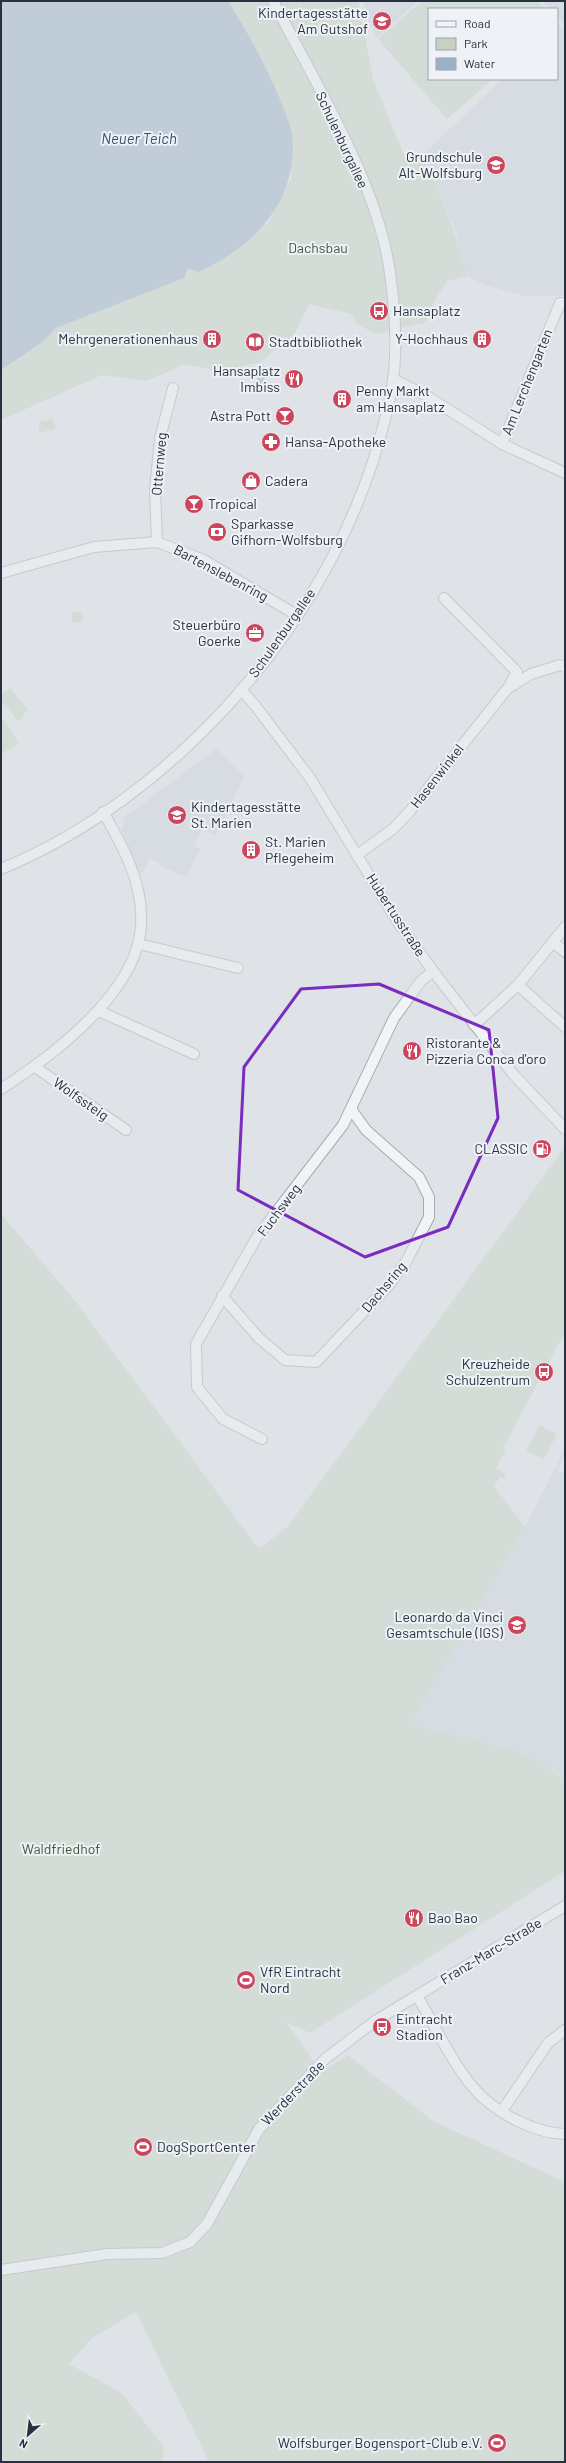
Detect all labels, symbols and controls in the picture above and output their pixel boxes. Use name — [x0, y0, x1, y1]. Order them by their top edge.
place label: Kindertagesstätte Am Gutshof — [258, 4, 368, 37]
legend — [428, 8, 558, 80]
school or university icon: Kindertagesstätte Am Gutshof — [371, 10, 393, 32]
text: Road — [464, 16, 491, 30]
text: Park — [464, 36, 488, 50]
text: Water — [464, 56, 496, 70]
street label: Schulenburgallee — [313, 89, 372, 191]
water label: Neuer Teich — [101, 129, 177, 147]
place label: Grundschule Alt-Wolfsburg — [398, 148, 482, 181]
school or university icon: Grundschule Alt-Wolfsburg — [485, 154, 507, 176]
park label: Dachsbau — [288, 239, 348, 256]
bus stop icon: Hansaplatz — [368, 300, 390, 322]
place label: Hansaplatz — [393, 302, 460, 319]
street label: Am Lerchengarten — [498, 326, 556, 437]
building icon: Mehrgenerationenhaus — [201, 328, 223, 350]
building icon: Y-Hochhaus — [471, 328, 493, 350]
place label: Mehrgenerationenhaus — [58, 330, 198, 347]
place label: Y-Hochhaus — [395, 330, 468, 347]
library icon: Stadtbibliothek — [244, 331, 266, 353]
place label: Stadtbibliothek — [269, 333, 362, 350]
place label: Hansaplatz Imbiss — [213, 362, 280, 395]
restaurant icon: Hansaplatz Imbiss — [283, 368, 305, 390]
place label: Penny Markt am Hansaplatz — [356, 382, 445, 415]
building icon: Penny Markt am Hansaplatz — [331, 388, 353, 410]
bar icon: Astra Pott — [274, 405, 296, 427]
place label: Astra Pott — [210, 407, 271, 424]
pharmacy icon: Hansa-Apotheke — [260, 431, 282, 453]
street label: Otternweg — [147, 432, 170, 496]
place label: Hansa-Apotheke — [285, 433, 386, 450]
shop icon: Cadera — [240, 470, 262, 492]
place label: Cadera — [265, 472, 308, 489]
bar icon: Tropical — [183, 493, 205, 515]
place label: Tropical — [208, 495, 257, 512]
place label: Sparkasse Gifhorn-Wolfsburg — [231, 515, 343, 548]
bank icon: Sparkasse Gifhorn-Wolfsburg — [206, 521, 228, 543]
street label: Bartenslebenring — [171, 540, 271, 605]
street label: Schulenburgallee — [245, 585, 319, 681]
place label: Steuerbüro Goerke — [173, 616, 241, 649]
office icon: Steuerbüro Goerke — [244, 622, 266, 644]
street label: Hasenwinkel — [406, 740, 467, 811]
place label: Kindertagesstätte St. Marien — [191, 798, 301, 831]
school or university icon: Kindertagesstätte St. Marien — [166, 804, 188, 826]
place label: St. Marien Pflegeheim — [265, 833, 334, 866]
building icon: St. Marien Pflegeheim — [240, 839, 262, 861]
street label: Hubertusstraße — [363, 870, 430, 959]
place label: Ristorante & Pizzeria Conca d'oro — [426, 1034, 546, 1067]
restaurant icon: Ristorante & Pizzeria Conca d'oro — [401, 1040, 423, 1062]
street label: Wolfssteig — [50, 1073, 112, 1124]
fuel station icon: CLASSIC — [531, 1138, 553, 1160]
place label: CLASSIC — [474, 1140, 528, 1157]
street label: Fuchsweg — [253, 1180, 304, 1239]
street label: Dachsring — [358, 1258, 410, 1316]
place label: Kreuzheide Schulzentrum — [446, 1355, 530, 1388]
bus stop icon: Kreuzheide Schulzentrum — [533, 1361, 555, 1383]
place label: Leonardo da Vinci Gesamtschule (IGS) — [386, 1608, 503, 1641]
school or university icon: Leonardo da Vinci Gesamtschule (IGS) — [506, 1614, 528, 1636]
park label: Waldfriedhof — [22, 1840, 100, 1857]
restaurant icon: Bao Bao — [403, 1907, 425, 1929]
place label: Bao Bao — [428, 1909, 478, 1926]
street label: Franz-Marc-Straße — [437, 1914, 544, 1987]
place label: VfR Eintracht Nord — [260, 1963, 341, 1996]
sports icon: VfR Eintracht Nord — [235, 1969, 257, 1991]
place label: Eintracht Stadion — [396, 2010, 453, 2043]
bus stop icon: Eintracht Stadion — [371, 2016, 393, 2038]
street label: Werderstraße — [258, 2057, 328, 2129]
sports icon: DogSportCenter — [132, 2136, 154, 2158]
place label: DogSportCenter — [157, 2138, 256, 2155]
north arrow — [8, 2415, 48, 2455]
sports icon: Wolfsburger Bogensport-Club e.V. — [486, 2432, 508, 2454]
place label: Wolfsburger Bogensport-Club e.V. — [278, 2434, 483, 2451]
text: N — [17, 2437, 29, 2452]

